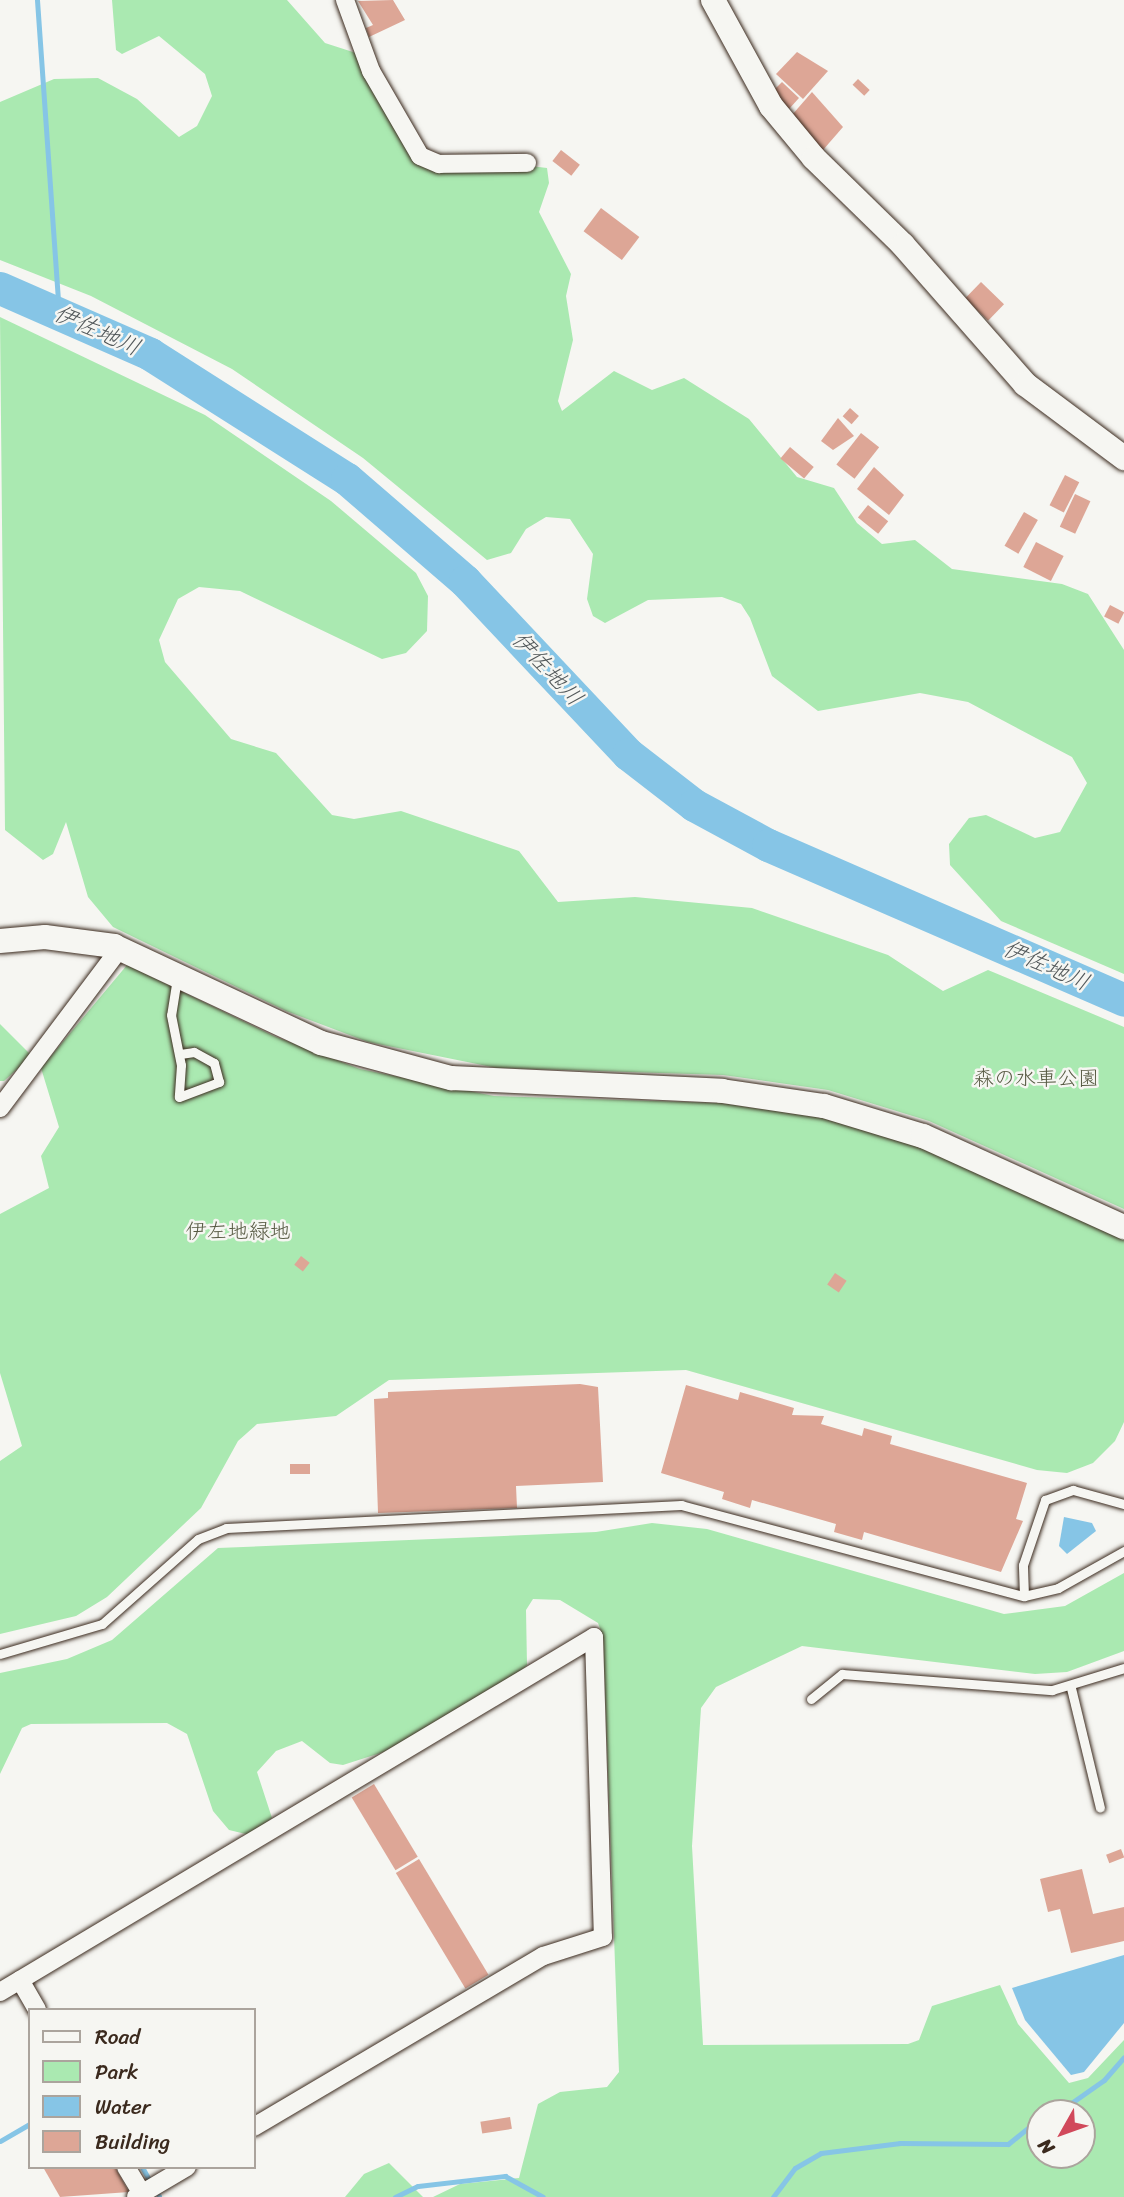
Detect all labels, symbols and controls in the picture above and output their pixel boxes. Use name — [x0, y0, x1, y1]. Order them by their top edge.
water label: 伊佐地川 — [49, 300, 145, 362]
water label: 伊佐地川 — [506, 626, 588, 712]
water label: 伊佐地川 — [998, 935, 1094, 997]
park label: 森の水車公園 — [973, 1065, 1099, 1091]
park label: 伊左地緑地 — [186, 1218, 290, 1244]
legend — [28, 2008, 256, 2169]
text: Road — [95, 2018, 140, 2056]
text: Park — [95, 2053, 138, 2091]
text: Water — [95, 2088, 150, 2126]
north arrow — [1026, 2099, 1096, 2169]
text: Building — [95, 2123, 170, 2161]
text: N — [1029, 2131, 1063, 2162]

